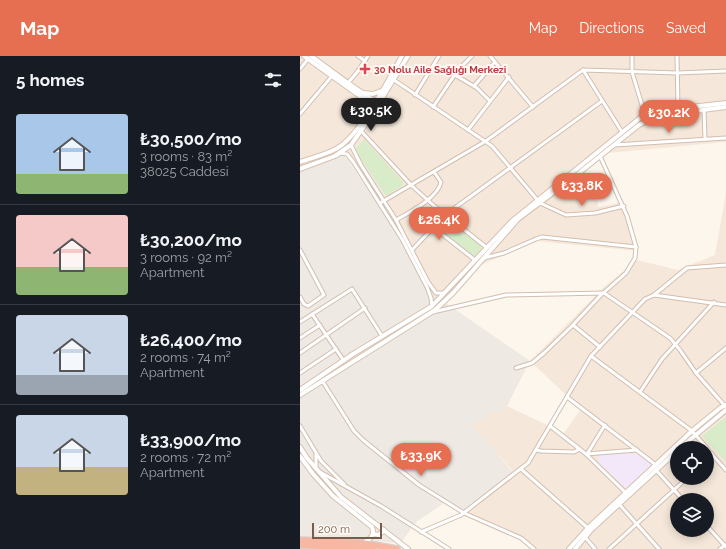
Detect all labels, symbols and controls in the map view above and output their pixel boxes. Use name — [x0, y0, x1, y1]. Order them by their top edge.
text: Map — [20, 17, 59, 39]
text: Map — [529, 20, 557, 36]
text: Directions — [579, 20, 644, 36]
text: Saved — [666, 20, 706, 36]
marker: 30 Nolu Aile Sağlığı Merkezi — [359, 63, 371, 75]
place label: 30 Nolu Aile Sağlığı Merkezi — [374, 64, 506, 75]
icon: filters — [262, 69, 284, 91]
text: 5 homes — [16, 70, 84, 90]
pin: ₺30.5K — [338, 98, 404, 132]
pin: ₺30.2K — [636, 100, 702, 134]
text: ₺30.5K — [350, 103, 392, 118]
text: ₺30.2K — [648, 105, 690, 120]
text: ₺30,500/mo — [140, 129, 242, 149]
icon: home — [48, 130, 96, 178]
text: 3 rooms · 83 m² — [140, 149, 232, 164]
text: 38025 Caddesi — [140, 164, 229, 179]
pin: ₺33.8K — [549, 173, 615, 207]
text: ₺33.8K — [561, 178, 603, 193]
pin: ₺26.4K — [406, 207, 472, 241]
text: ₺26.4K — [418, 212, 460, 227]
text: ₺30,200/mo — [140, 230, 242, 250]
icon: home — [48, 231, 96, 279]
text: 3 rooms · 92 m² — [140, 250, 232, 265]
text: Apartment — [140, 265, 204, 280]
text: ₺26,400/mo — [140, 330, 242, 350]
icon: home — [48, 331, 96, 379]
text: 2 rooms · 74 m² — [140, 350, 231, 365]
text: Apartment — [140, 365, 204, 380]
text: ₺33,900/mo — [140, 430, 241, 450]
icon: home — [48, 431, 96, 479]
map controls — [670, 441, 714, 537]
button: locate — [670, 441, 714, 485]
pin: ₺33.9K — [388, 443, 454, 477]
text: ₺33.9K — [400, 448, 442, 463]
text: 2 rooms · 72 m² — [140, 450, 231, 465]
text: Apartment — [140, 465, 204, 480]
button: layers — [670, 493, 714, 537]
scale bar — [312, 521, 382, 540]
text: 200 m — [318, 523, 350, 536]

